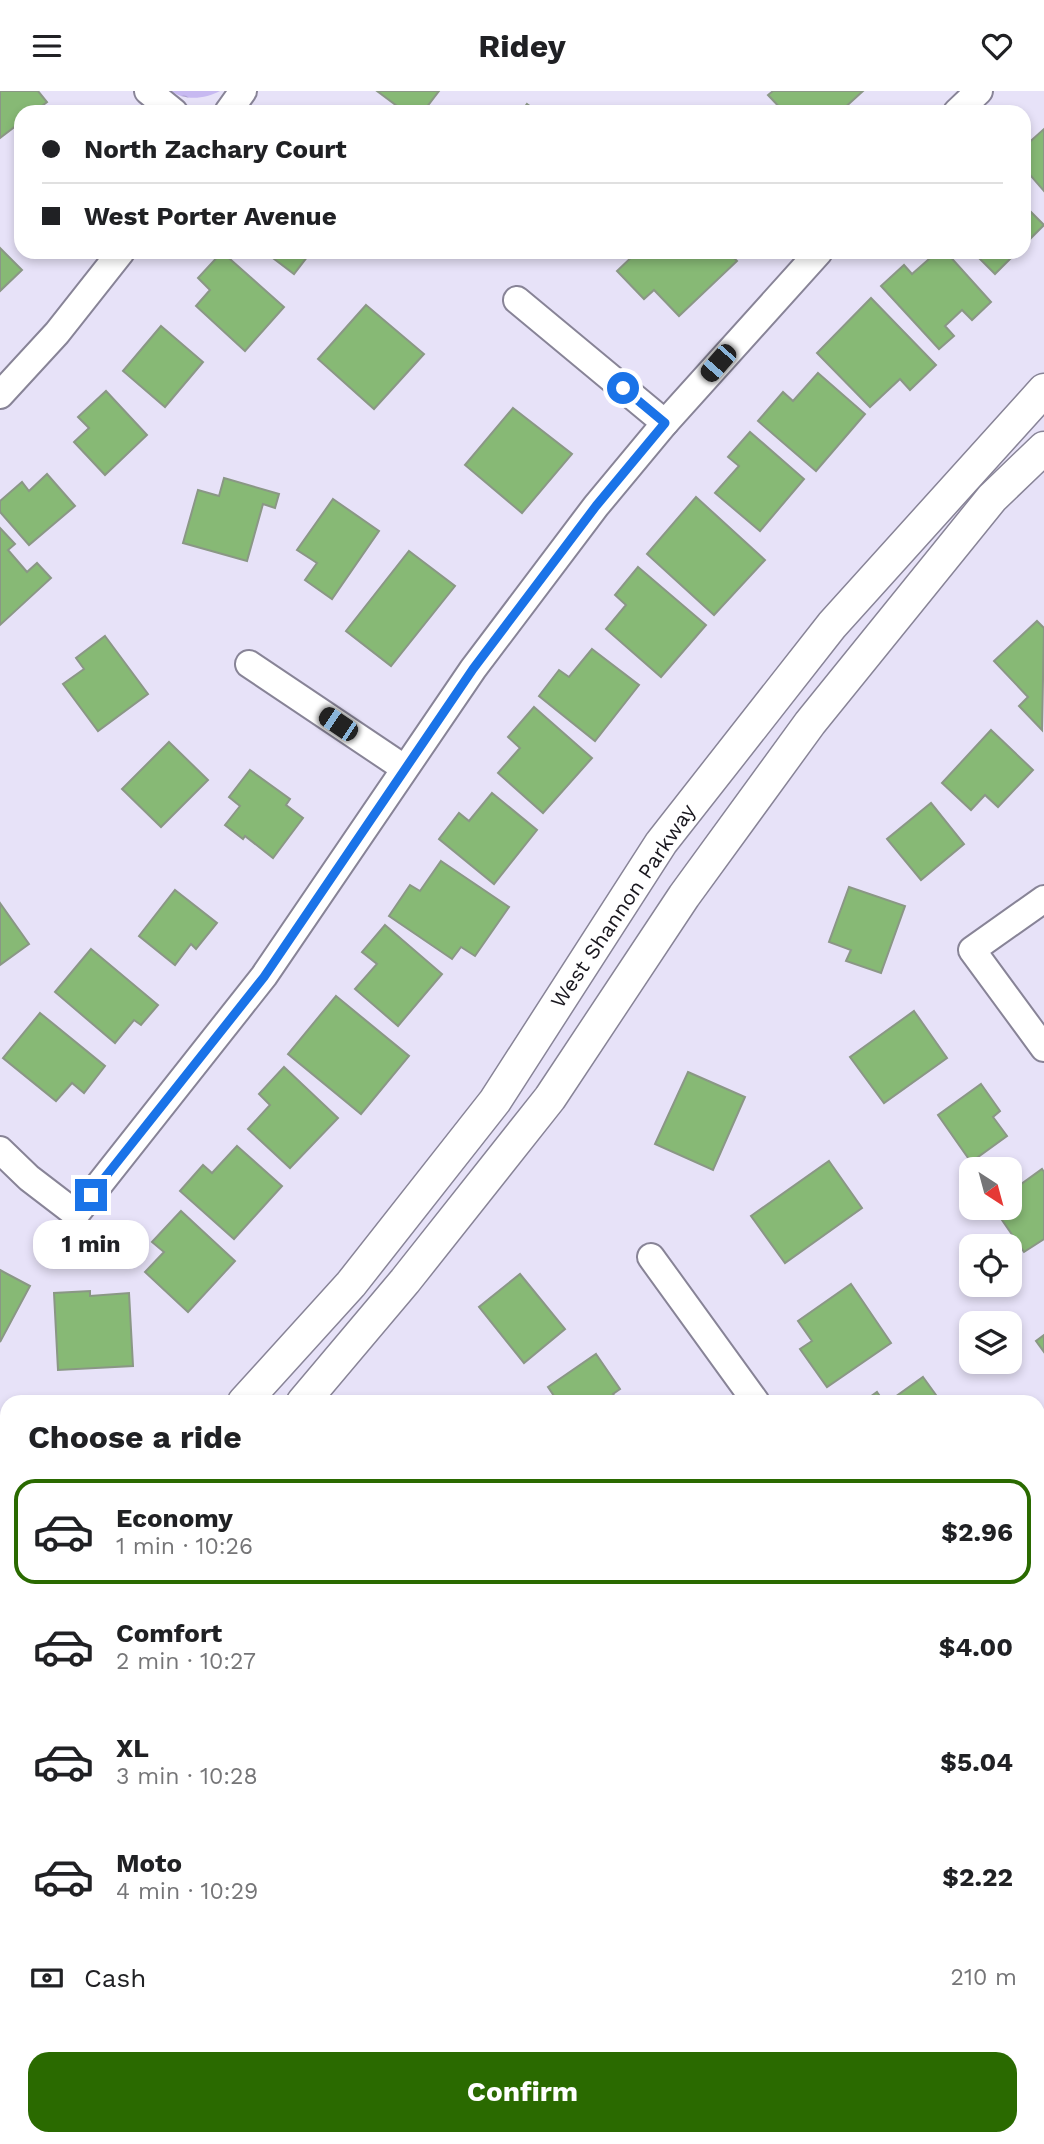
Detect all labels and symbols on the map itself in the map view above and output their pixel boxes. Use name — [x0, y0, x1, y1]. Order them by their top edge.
car — [697, 340, 740, 386]
route start — [607, 372, 639, 404]
car — [315, 704, 362, 744]
street label: West Shannon Parkway — [545, 799, 700, 1012]
north arrow — [959, 1157, 1022, 1220]
route end — [75, 1179, 107, 1211]
callout: 1 min — [33, 1219, 149, 1269]

